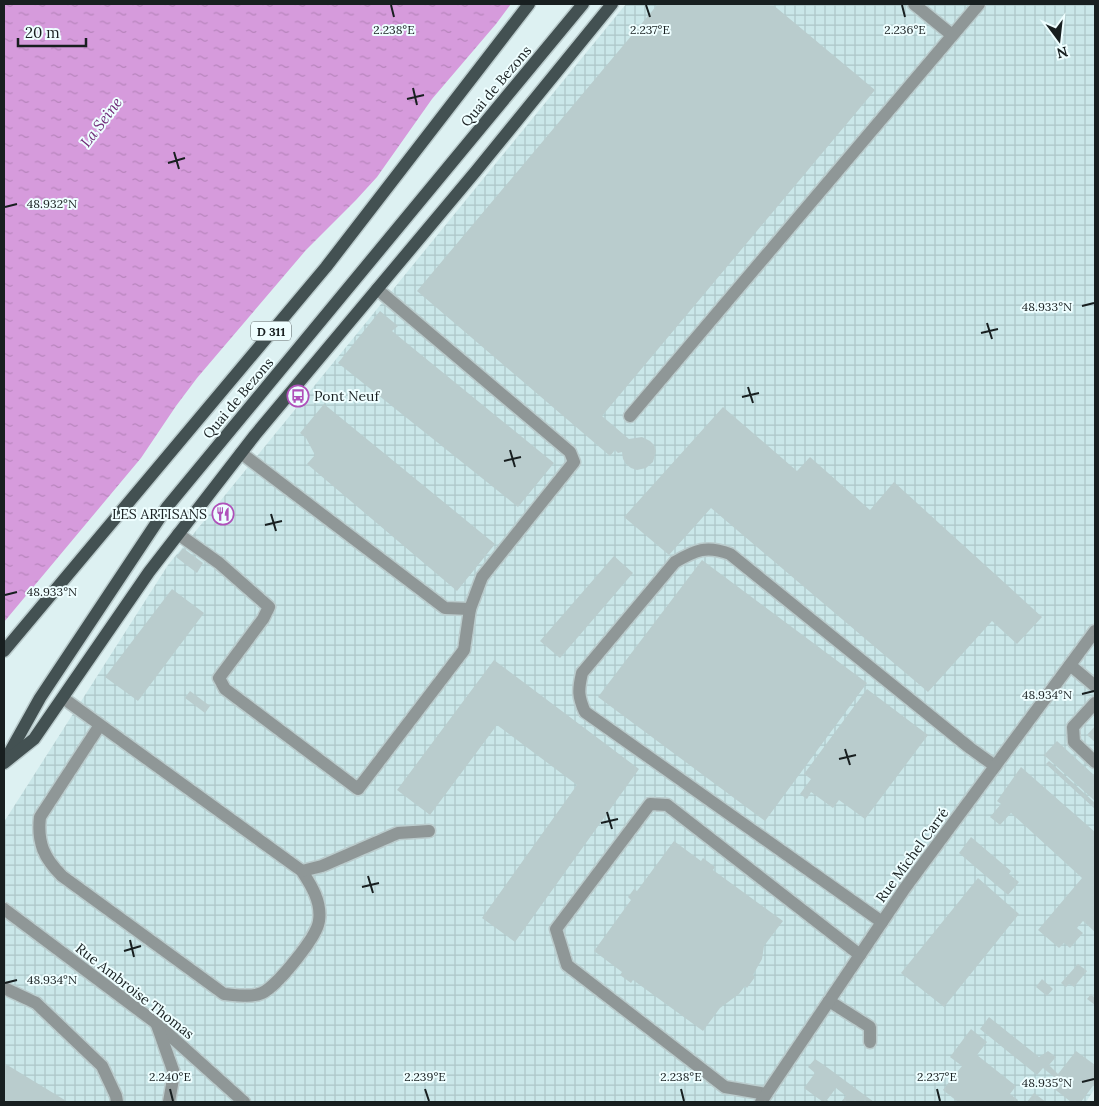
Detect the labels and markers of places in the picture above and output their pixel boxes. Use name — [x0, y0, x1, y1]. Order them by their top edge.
bus stop icon: Pont Neuf — [286, 384, 310, 408]
place label: Pont Neuf — [314, 387, 380, 405]
restaurant icon: LES ARTISANS — [211, 502, 235, 526]
place label: LES ARTISANS — [112, 505, 207, 523]

